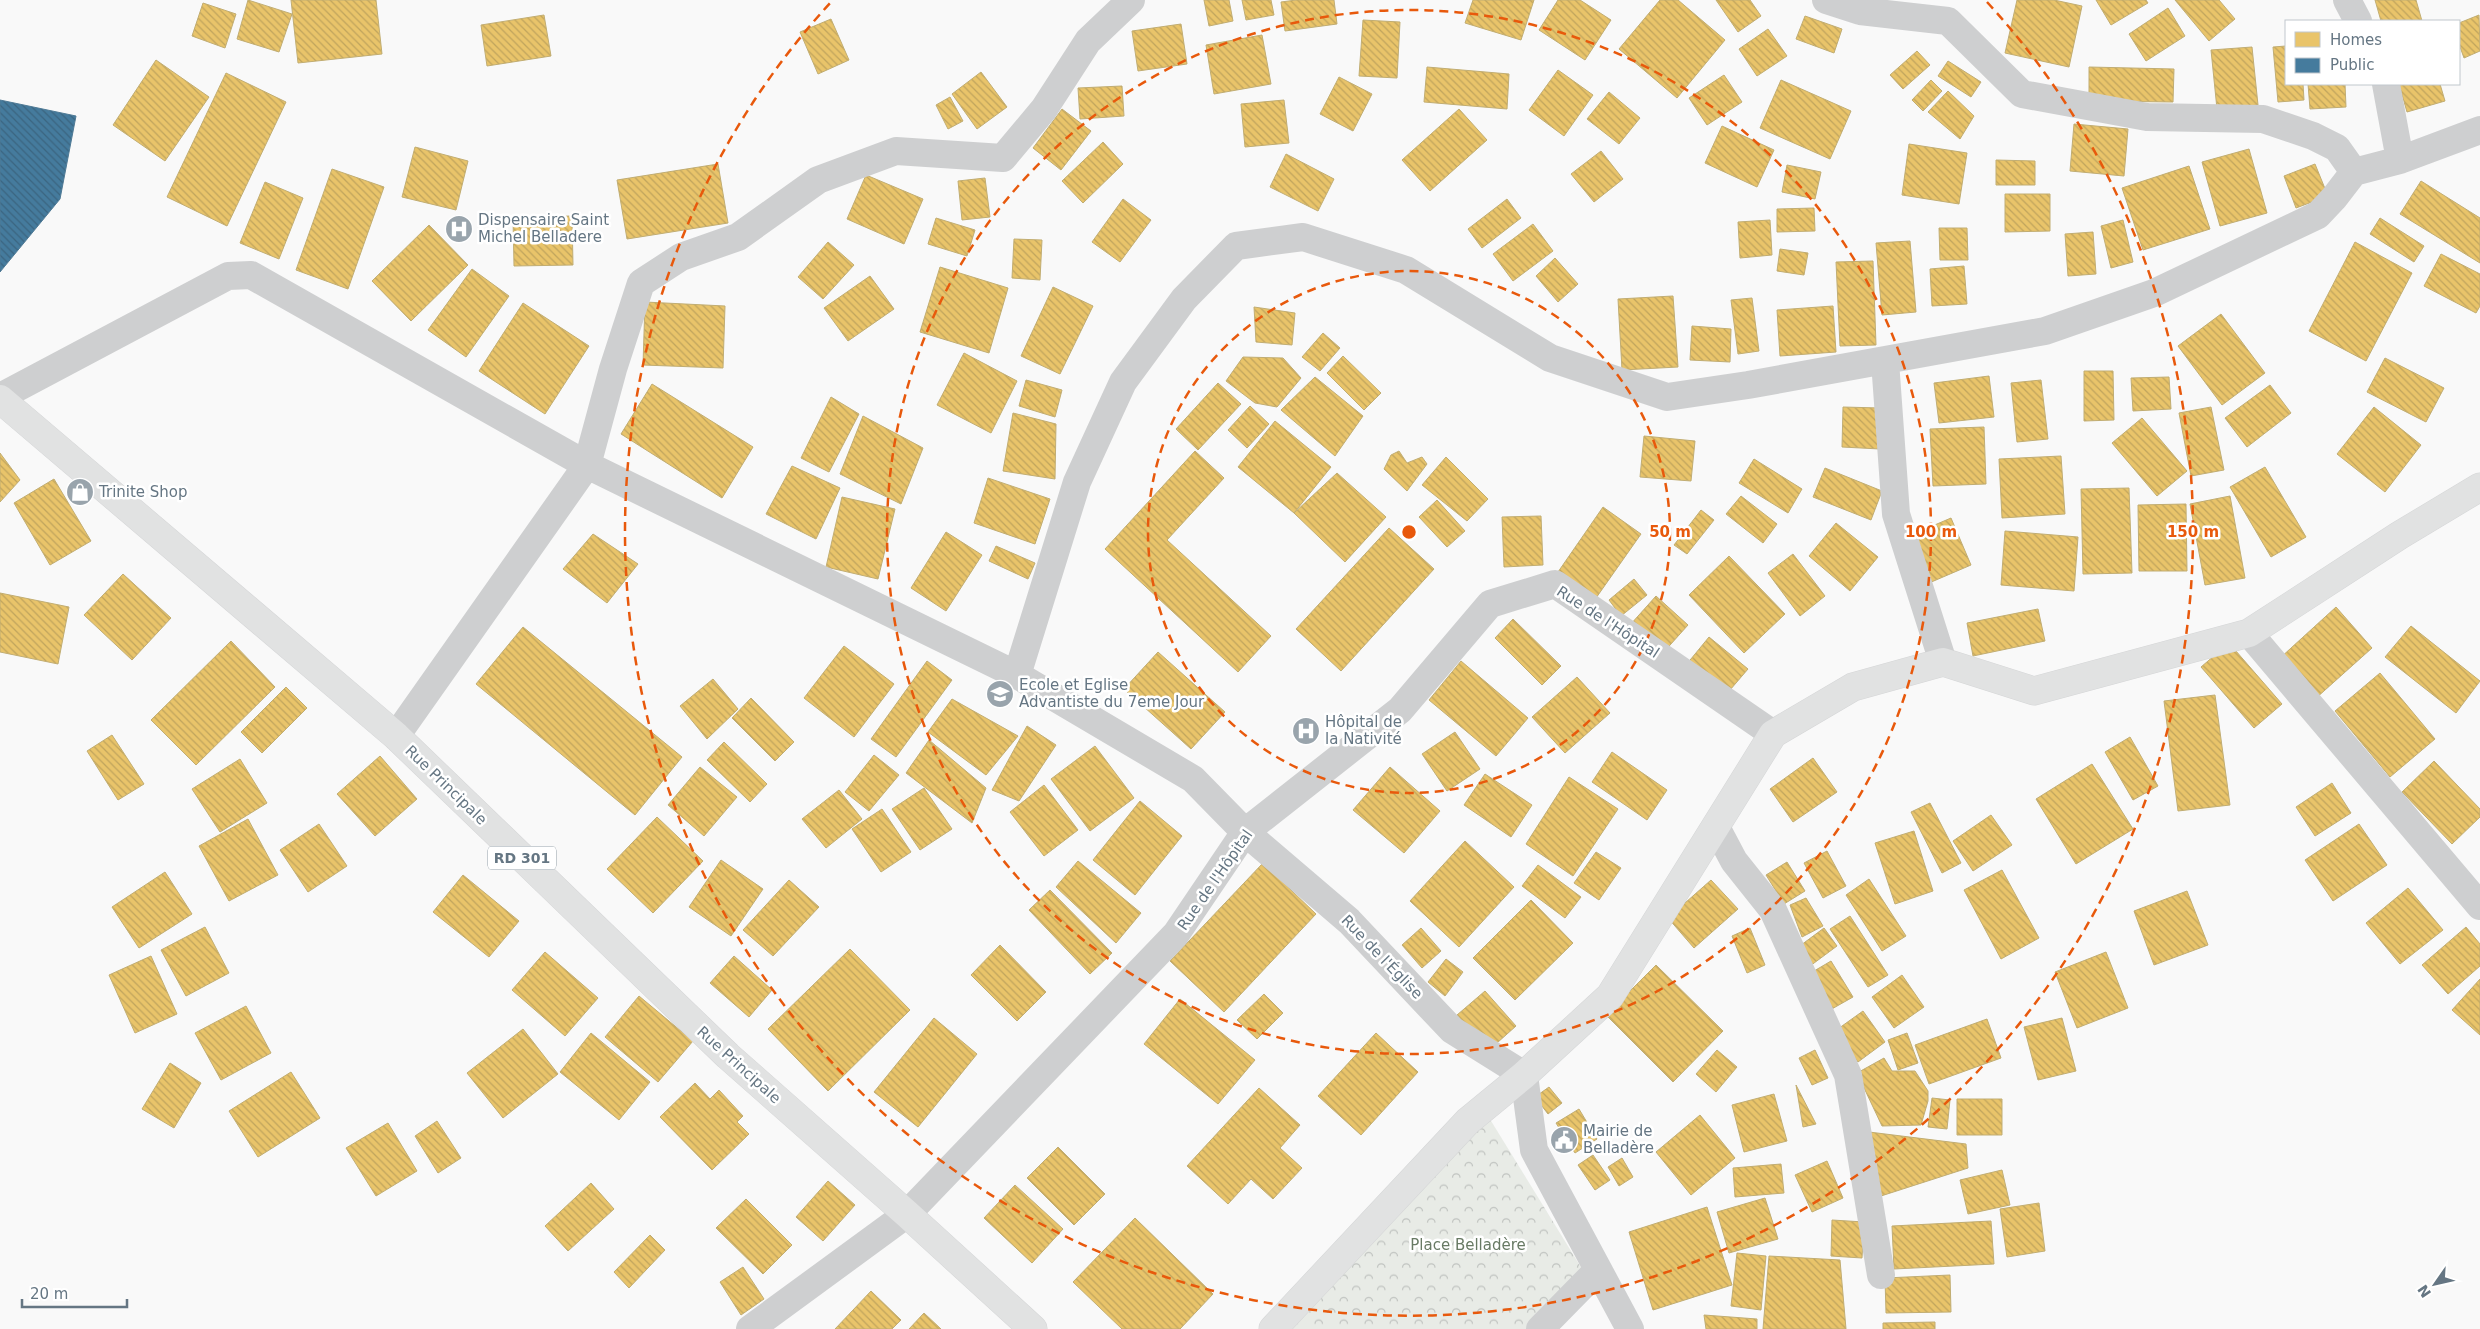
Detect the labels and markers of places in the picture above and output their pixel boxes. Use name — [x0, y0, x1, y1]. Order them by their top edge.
place label: Dispensaire Saint Michel Belladere — [478, 211, 609, 246]
hospital icon: Dispensaire Saint Michel Belladere — [444, 214, 474, 244]
shop icon: Trinite Shop — [65, 477, 95, 507]
place label: Trinite Shop — [98, 483, 188, 501]
centre of rings — [1400, 523, 1418, 541]
place label: Ecole et Eglise Advantiste du 7eme Jour — [1019, 676, 1205, 711]
school or university icon: Ecole et Eglise Advantiste du 7eme Jour — [985, 679, 1015, 709]
place label: Hôpital de la Nativité — [1325, 713, 1402, 748]
hospital icon: Hôpital de la Nativité — [1291, 716, 1321, 746]
place label: Mairie de Belladère — [1583, 1122, 1654, 1157]
public building icon: Mairie de Belladère — [1549, 1125, 1579, 1155]

